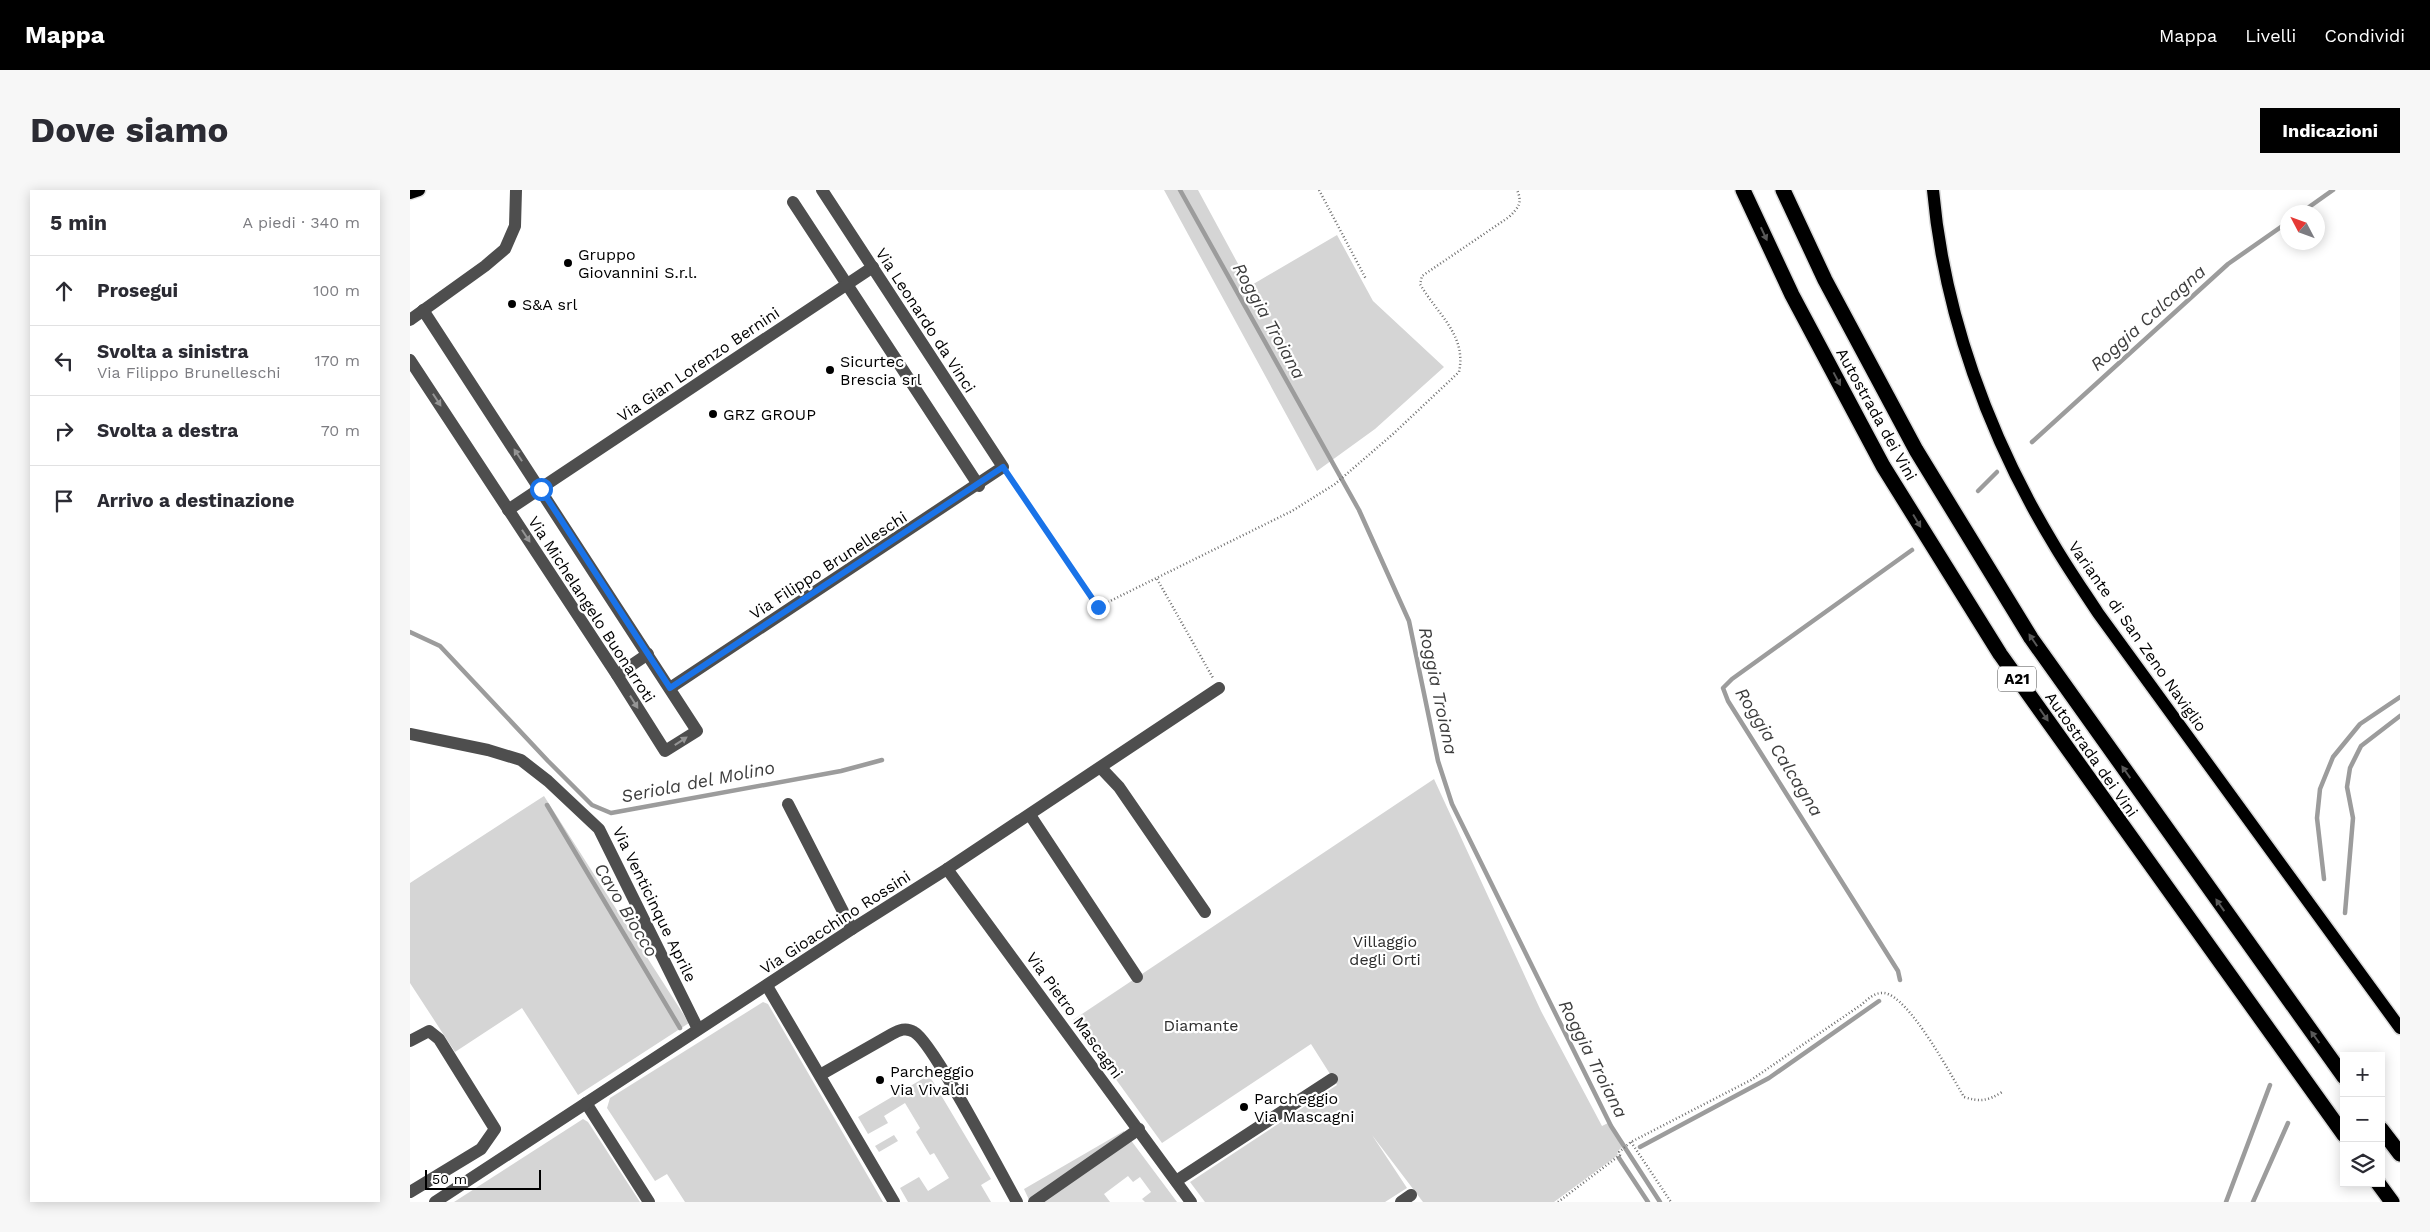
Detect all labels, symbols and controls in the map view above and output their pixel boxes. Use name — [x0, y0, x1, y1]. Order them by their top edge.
text: Mappa — [25, 21, 105, 49]
text: Mappa — [2159, 25, 2217, 46]
text: Livelli — [2245, 25, 2296, 46]
text: Condividi — [2324, 25, 2405, 46]
button: Indicazioni — [2260, 108, 2400, 153]
text: Dove siamo — [30, 109, 228, 151]
north arrow — [2280, 205, 2325, 250]
text: 5 min — [50, 210, 107, 235]
text: A piedi · 340 m — [243, 213, 360, 232]
one-way arrow — [1760, 227, 1768, 241]
street label: Via Leonardo da Vinci — [872, 244, 979, 396]
place label: Gruppo Giovannini S.r.l. — [578, 245, 697, 282]
marker: Gruppo Giovannini S.r.l. — [562, 257, 574, 269]
water label: Roggia Troiana — [1229, 259, 1310, 383]
water label: Roggia Calcagna — [2086, 260, 2210, 375]
icon: ahead — [50, 277, 78, 305]
text: Prosegui — [97, 279, 178, 302]
text: 100 m — [313, 281, 360, 300]
place label: S&A srl — [522, 295, 578, 314]
marker: S&A srl — [506, 298, 518, 310]
street label: Via Gian Lorenzo Bernini — [614, 303, 783, 426]
text: Svolta a sinistra — [97, 340, 248, 363]
street label: Autostrada dei Vini — [1832, 345, 1921, 484]
icon: left — [50, 347, 78, 375]
text: 170 m — [314, 351, 360, 370]
place label: Sicurtec Brescia srl — [840, 352, 922, 389]
text: Via Filippo Brunelleschi — [97, 363, 281, 382]
marker: Sicurtec Brescia srl — [824, 364, 836, 376]
one-way arrow — [1833, 372, 1841, 386]
one-way arrow — [432, 394, 441, 407]
place label: GRZ GROUP — [723, 405, 816, 424]
marker: GRZ GROUP — [707, 408, 719, 420]
icon: right — [50, 417, 78, 445]
text: Svolta a destra — [97, 419, 238, 442]
text: 70 m — [321, 421, 360, 440]
one-way arrow — [514, 448, 523, 461]
route start — [530, 478, 553, 501]
icon: arrive — [50, 487, 78, 515]
text: Arrivo a destinazione — [97, 489, 294, 512]
street label: Via Filippo Brunelleschi — [746, 507, 910, 623]
street label: Via Michelangelo Buonarroti — [524, 512, 659, 706]
one-way arrow — [1912, 514, 1921, 527]
one-way arrow — [521, 530, 531, 543]
street label: Variante di San Zeno Naviglio — [2064, 537, 2211, 735]
route end — [1087, 596, 1110, 619]
water label: Roggia Troiana — [1415, 625, 1462, 756]
one-way arrow — [2028, 633, 2038, 646]
road number: A21 — [1998, 666, 2036, 692]
water label: Roggia Calcagna — [1731, 684, 1827, 820]
street label: Autostrada dei Vini — [2041, 688, 2142, 821]
one-way arrow — [629, 695, 638, 708]
one-way arrow — [2038, 709, 2048, 722]
one-way arrow — [674, 736, 687, 746]
water label: Seriola del Molino — [619, 756, 776, 807]
one-way arrow — [2122, 766, 2132, 779]
street label: Via Venticinque Aprile — [609, 823, 700, 985]
water label: Cavo Biocco — [590, 859, 663, 961]
street label: Via Gioacchino Rossini — [756, 867, 914, 978]
one-way arrow — [2215, 898, 2225, 912]
park label: Villaggio degli Orti — [1349, 932, 1421, 969]
street label: Via Pietro Mascagni — [1022, 948, 1127, 1082]
water label: Roggia Troiana — [1555, 996, 1632, 1121]
park label: Diamante — [1164, 1016, 1238, 1035]
one-way arrow — [2310, 1030, 2320, 1044]
map controls — [2340, 1052, 2385, 1187]
button: + — [2340, 1052, 2385, 1097]
place label: Parcheggio Via Vivaldi — [890, 1062, 974, 1099]
marker: Parcheggio Via Vivaldi — [874, 1074, 886, 1086]
place label: Parcheggio Via Mascagni — [1254, 1089, 1355, 1126]
button: − — [2340, 1097, 2385, 1142]
marker: Parcheggio Via Mascagni — [1238, 1101, 1250, 1113]
button: layers — [2340, 1142, 2385, 1187]
scale bar — [425, 1167, 541, 1190]
text: 50 m — [432, 1171, 467, 1187]

